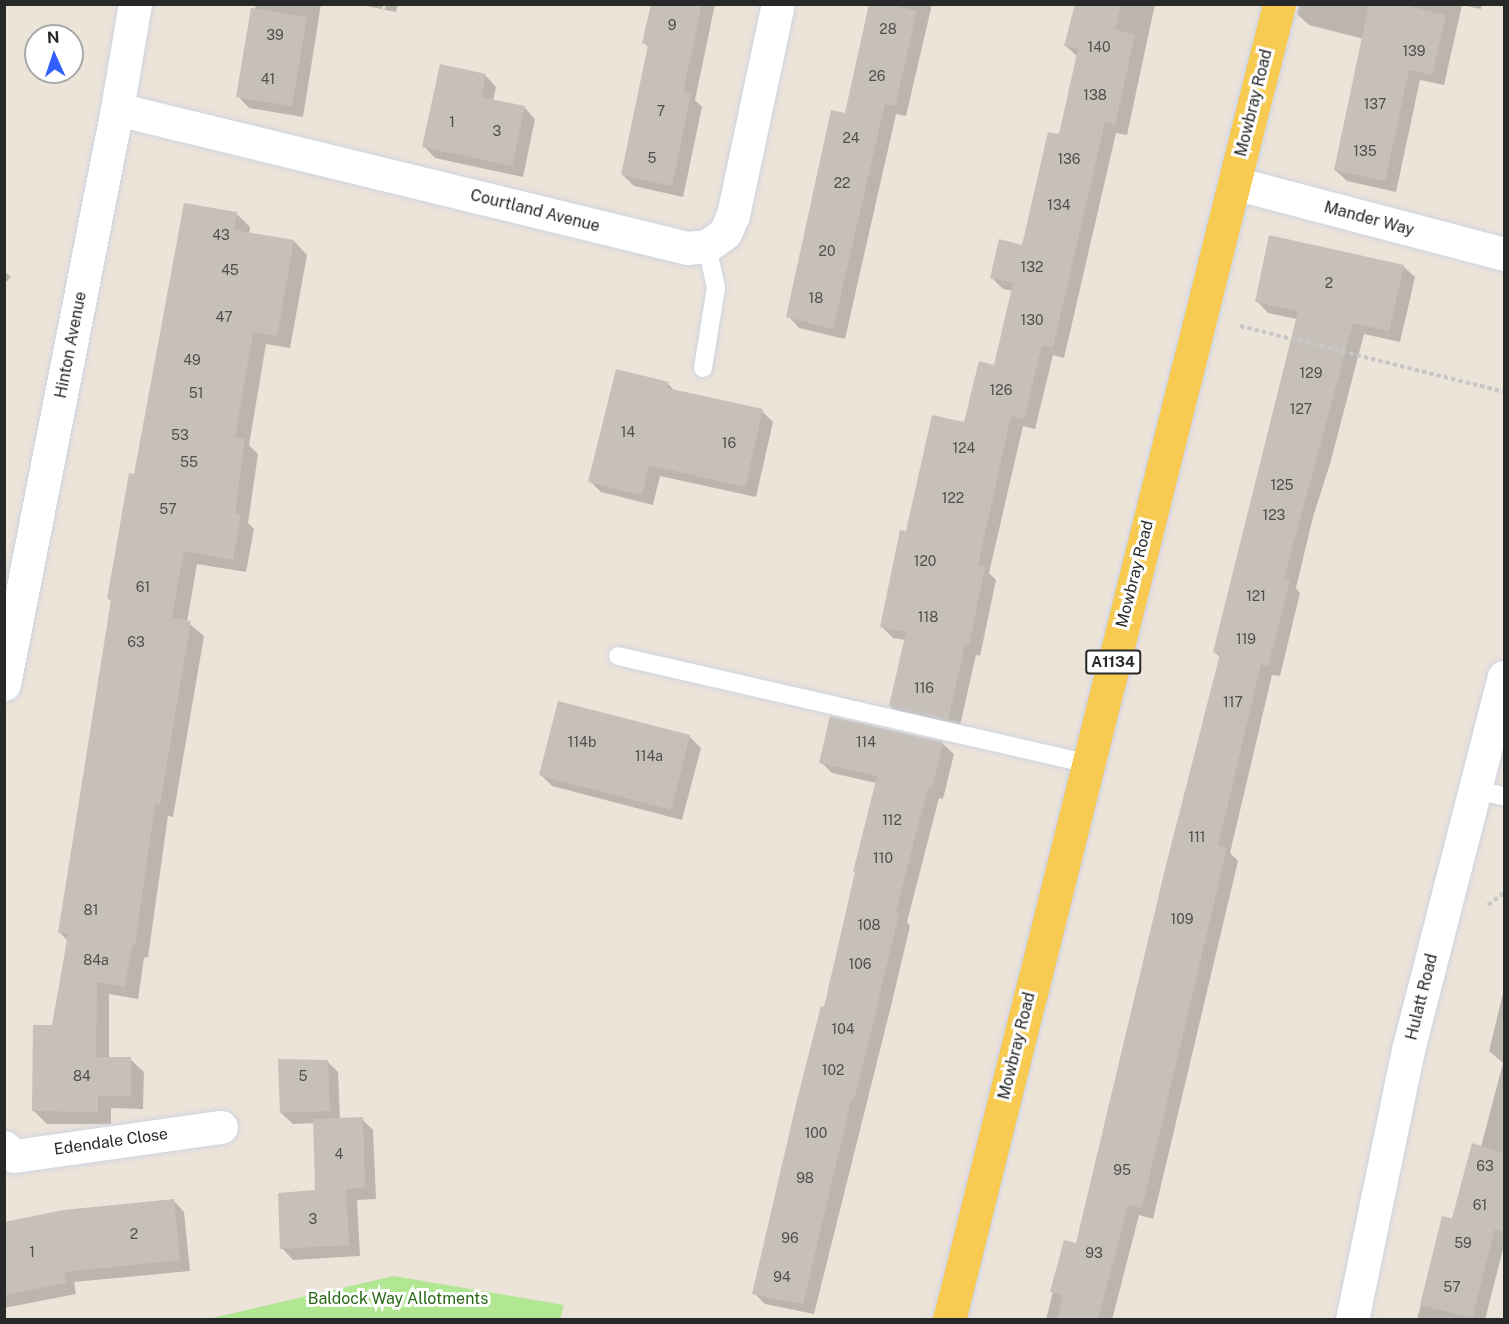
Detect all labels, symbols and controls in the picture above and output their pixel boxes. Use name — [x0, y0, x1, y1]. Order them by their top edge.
house number: 9 — [668, 17, 676, 33]
house number: 28 — [879, 21, 897, 37]
north arrow — [24, 24, 84, 84]
house number: 39 — [266, 27, 284, 43]
text: N — [46, 28, 60, 47]
house number: 140 — [1087, 39, 1111, 55]
house number: 139 — [1402, 43, 1426, 59]
street label: Mowbray Road — [1231, 47, 1277, 159]
house number: 26 — [868, 68, 886, 84]
house number: 41 — [261, 71, 275, 87]
house number: 138 — [1083, 87, 1107, 103]
house number: 137 — [1364, 96, 1386, 112]
house number: 7 — [657, 103, 665, 119]
house number: 1 — [449, 114, 455, 130]
house number: 3 — [493, 123, 501, 139]
house number: 24 — [842, 130, 860, 146]
house number: 135 — [1353, 143, 1377, 159]
house number: 5 — [648, 150, 656, 166]
house number: 136 — [1057, 151, 1081, 167]
house number: 22 — [834, 175, 850, 191]
street label: Courtland Avenue — [468, 186, 602, 236]
house number: 134 — [1047, 197, 1071, 213]
street label: Mander Way — [1322, 198, 1416, 240]
house number: 43 — [212, 227, 230, 243]
house number: 20 — [819, 243, 835, 259]
house number: 132 — [1021, 259, 1043, 275]
house number: 45 — [221, 262, 239, 278]
house number: 2 — [1325, 275, 1333, 291]
street label: Hinton Avenue — [51, 290, 91, 400]
house number: 18 — [809, 290, 823, 306]
house number: 47 — [215, 309, 233, 325]
house number: 130 — [1021, 312, 1043, 328]
house number: 49 — [183, 352, 201, 368]
house number: 129 — [1300, 365, 1322, 381]
house number: 126 — [990, 382, 1012, 398]
house number: 51 — [189, 385, 203, 401]
house number: 127 — [1290, 401, 1312, 417]
house number: 14 — [621, 424, 635, 440]
house number: 53 — [171, 427, 189, 443]
house number: 16 — [722, 435, 736, 451]
house number: 124 — [953, 440, 975, 456]
house number: 55 — [180, 454, 198, 470]
house number: 125 — [1270, 477, 1294, 493]
house number: 122 — [942, 490, 964, 506]
house number: 57 — [159, 501, 177, 517]
house number: 123 — [1263, 507, 1285, 523]
street label: Mowbray Road — [1112, 518, 1158, 630]
house number: 120 — [914, 553, 936, 569]
house number: 61 — [136, 579, 150, 595]
house number: 121 — [1246, 588, 1266, 604]
house number: 118 — [918, 609, 938, 625]
house number: 119 — [1236, 631, 1256, 647]
house number: 63 — [127, 634, 145, 650]
road number: A1134 — [1084, 650, 1142, 674]
house number: 116 — [914, 680, 934, 696]
house number: 117 — [1223, 694, 1243, 710]
house number: 114b — [568, 734, 596, 750]
house number: 114 — [856, 734, 876, 750]
house number: 114a — [635, 748, 663, 764]
house number: 112 — [882, 812, 902, 828]
house number: 111 — [1188, 829, 1206, 845]
house number: 110 — [873, 850, 893, 866]
house number: 81 — [84, 902, 98, 918]
house number: 109 — [1171, 911, 1193, 927]
house number: 108 — [857, 917, 881, 933]
house number: 84a — [83, 952, 109, 968]
street label: Hulatt Road — [1402, 952, 1442, 1042]
house number: 106 — [849, 956, 871, 972]
street label: Mowbray Road — [994, 990, 1040, 1102]
house number: 104 — [831, 1021, 855, 1037]
house number: 102 — [822, 1062, 844, 1078]
house number: 84 — [73, 1068, 91, 1084]
house number: 5 — [299, 1068, 307, 1084]
street label: Edendale Close — [53, 1124, 169, 1160]
house number: 100 — [805, 1125, 827, 1141]
house number: 4 — [335, 1146, 343, 1162]
house number: 63 — [1476, 1158, 1494, 1174]
house number: 95 — [1113, 1162, 1131, 1178]
house number: 98 — [796, 1170, 814, 1186]
house number: 61 — [1473, 1197, 1487, 1213]
house number: 3 — [309, 1211, 317, 1227]
house number: 2 — [130, 1226, 138, 1242]
house number: 96 — [781, 1230, 799, 1246]
house number: 59 — [1454, 1235, 1472, 1251]
house number: 1 — [29, 1244, 35, 1260]
house number: 93 — [1085, 1245, 1103, 1261]
house number: 94 — [773, 1269, 791, 1285]
house number: 57 — [1443, 1279, 1461, 1295]
park label: Baldock Way Allotments — [307, 1289, 489, 1309]

